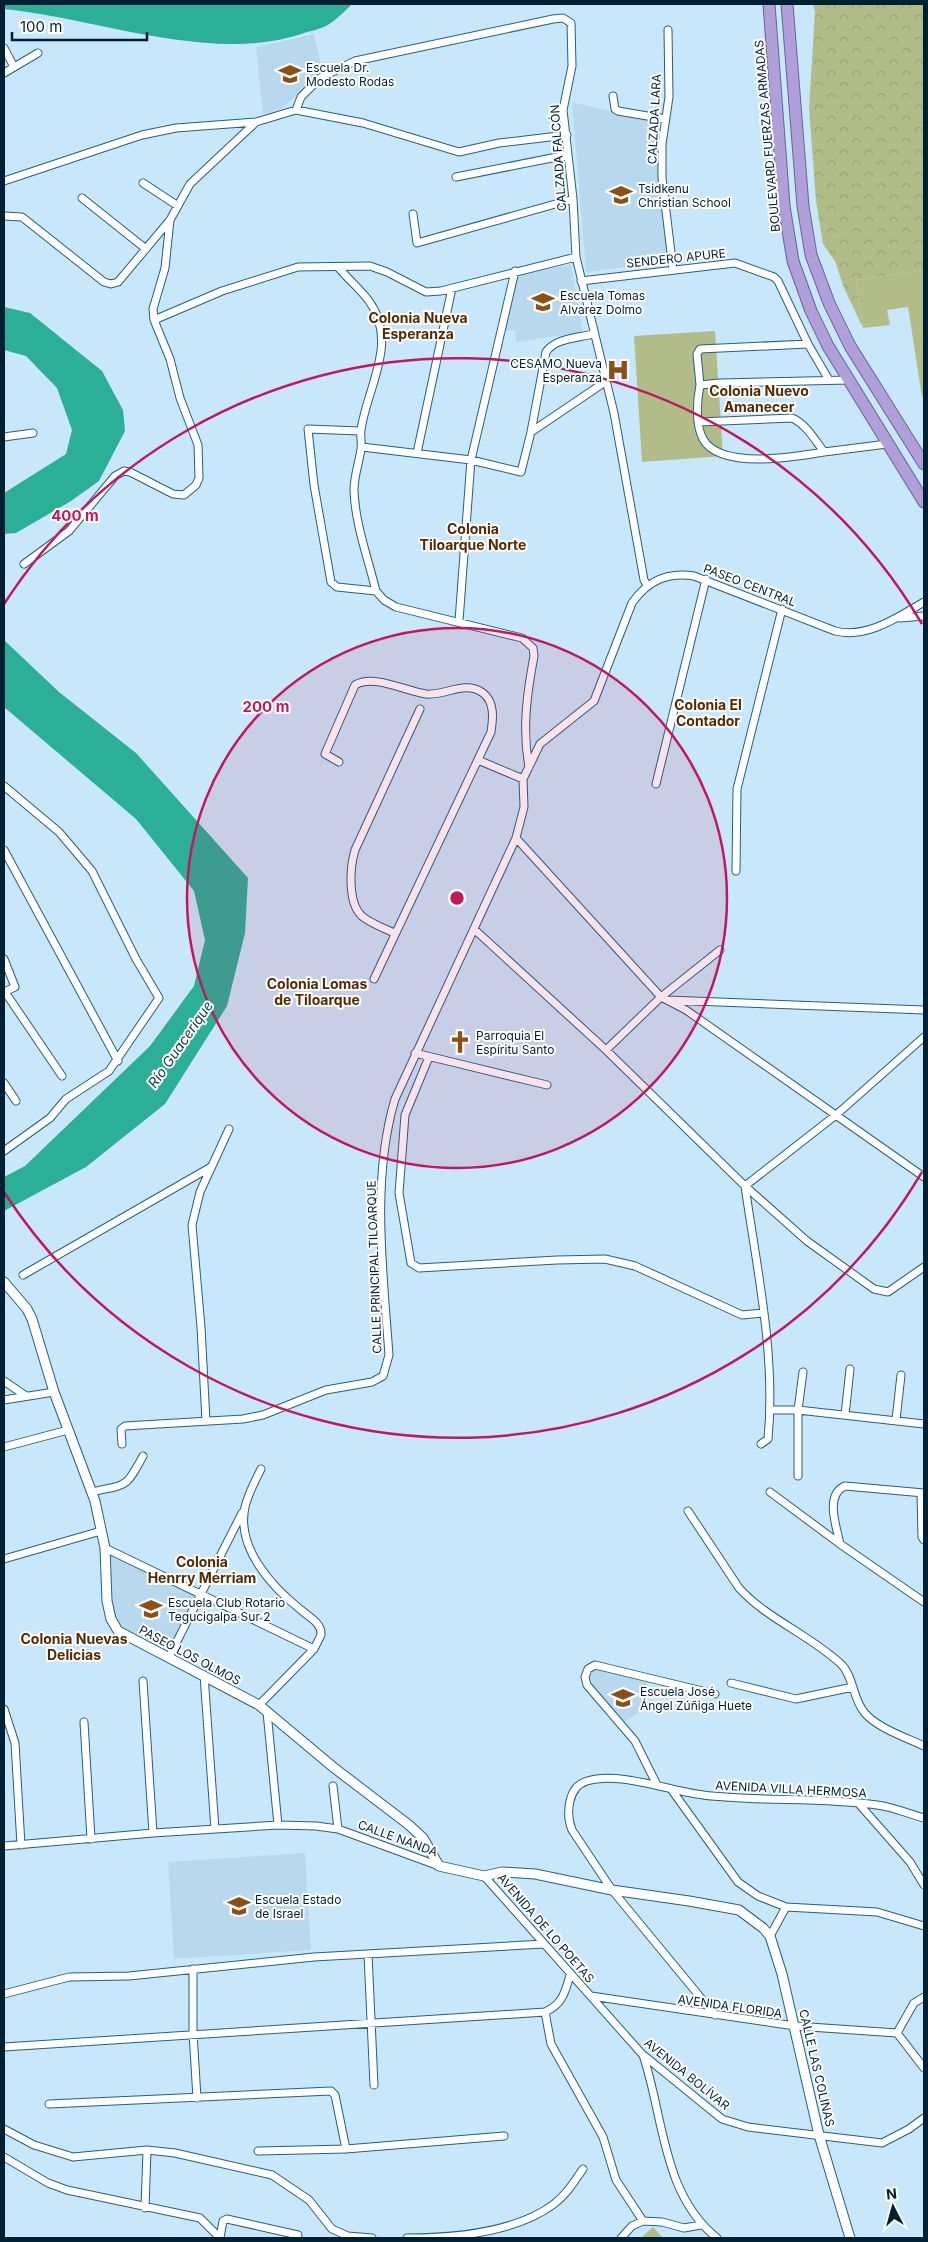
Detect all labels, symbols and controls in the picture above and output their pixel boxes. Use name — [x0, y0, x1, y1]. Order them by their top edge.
scale bar — [12, 10, 148, 42]
text: 100 m — [20, 17, 62, 36]
street label: BOULEVARD FUERZAS ARMADAS — [751, 39, 783, 233]
place label: Escuela Dr. Modesto Rodas — [306, 60, 394, 89]
school or university icon: Escuela Dr. Modesto Rodas — [277, 61, 303, 87]
street label: CALZADA LARA — [644, 73, 664, 165]
street label: CALZADA FALCÓN — [547, 104, 569, 212]
place label: Tsidkenu Christian School — [638, 181, 731, 210]
school or university icon: Tsidkenu Christian School — [608, 182, 634, 208]
street label: SENDERO APURE — [626, 245, 726, 271]
place label: Escuela Tomas Alvarez Dolmo — [560, 288, 645, 317]
school or university icon: Escuela Tomas Alvarez Dolmo — [530, 289, 556, 315]
district label: Colonia Nueva Esperanza — [368, 309, 468, 342]
place label: CESAMO Nueva Esperanza — [510, 356, 602, 385]
hospital icon: CESAMO Nueva Esperanza — [605, 357, 631, 383]
district label: Colonia Nuevo Amanecer — [709, 382, 809, 415]
text: 400 m — [51, 506, 99, 525]
district label: Colonia Tiloarque Norte — [420, 520, 526, 553]
street label: PASEO CENTRAL — [702, 560, 799, 610]
district label: Colonia El Contador — [674, 696, 742, 729]
text: 200 m — [243, 697, 289, 716]
centre of rings — [448, 889, 466, 907]
district label: Colonia Lomas de Tiloarque — [267, 975, 367, 1008]
water label: Río Guacerique — [144, 997, 216, 1091]
place label: Parroquia El Espíritu Santo — [476, 1028, 554, 1057]
church icon: Parroquia El Espíritu Santo — [447, 1029, 473, 1055]
street label: CALLE PRINCIPAL TILOARQUE — [363, 1180, 385, 1354]
district label: Colonia Henrry Merriam — [148, 1553, 256, 1586]
place label: Escuela Club Rotario Tegucigalpa Sur 2 — [168, 1595, 285, 1624]
school or university icon: Escuela Club Rotario Tegucigalpa Sur 2 — [138, 1596, 164, 1622]
street label: PASEO LOS OLMOS — [137, 1622, 244, 1688]
district label: Colonia Nuevas Delicias — [21, 1630, 128, 1663]
place label: Escuela José Ángel Zúñiga Huete — [640, 1684, 752, 1713]
school or university icon: Escuela José Ángel Zúñiga Huete — [610, 1685, 636, 1711]
street label: AVENIDA VILLA HERMOSA — [715, 1778, 867, 1800]
street label: CALLE NANDA — [356, 1817, 440, 1859]
street label: AVENIDA DE LO POETAS — [494, 1870, 598, 1986]
place label: Escuela Estado de Israel — [255, 1892, 341, 1921]
school or university icon: Escuela Estado de Israel — [226, 1893, 252, 1919]
street label: AVENIDA FLORIDA — [677, 1991, 783, 2021]
street label: CALLE LAS COLINAS — [796, 2008, 838, 2128]
street label: AVENIDA BOLÍVAR — [641, 2035, 733, 2113]
north arrow — [868, 2182, 918, 2232]
text: N — [885, 2185, 898, 2203]

